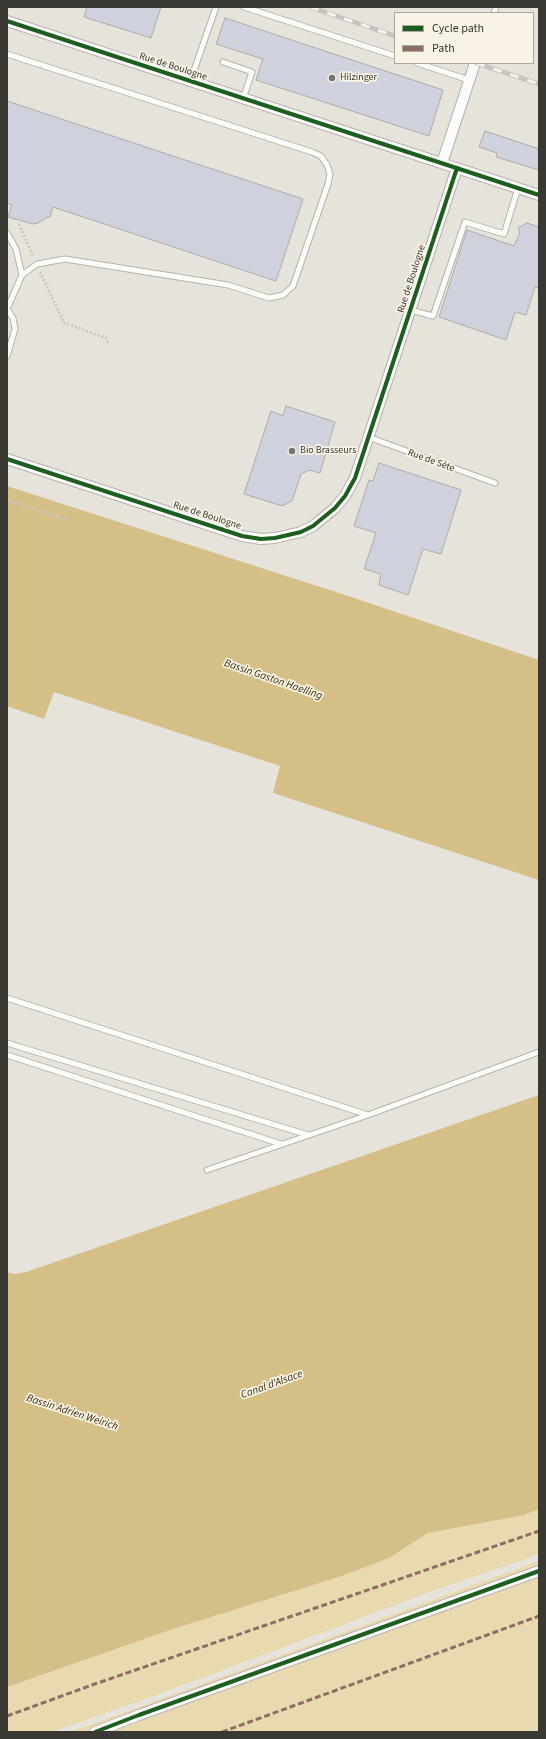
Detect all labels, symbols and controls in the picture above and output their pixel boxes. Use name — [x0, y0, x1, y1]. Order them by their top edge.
legend — [394, 12, 534, 64]
text: Cycle path — [432, 20, 484, 37]
text: Path — [432, 40, 455, 57]
street label: Rue de Boulogne — [137, 50, 209, 84]
place label: Hilzinger — [340, 72, 377, 84]
marker: Hilzinger — [327, 73, 337, 83]
street label: Rue de Boulogne — [395, 243, 429, 315]
place label: Bio Brasseurs — [300, 445, 356, 457]
marker: Bio Brasseurs — [287, 446, 297, 456]
street label: Rue de Sète — [406, 447, 456, 475]
street label: Rue de Boulogne — [171, 499, 243, 533]
water label: Bassin Gaston Haelling — [222, 657, 324, 703]
water label: Canal d'Alsace — [239, 1368, 305, 1402]
water label: Bassin Adrien Weirich — [24, 1392, 120, 1434]

